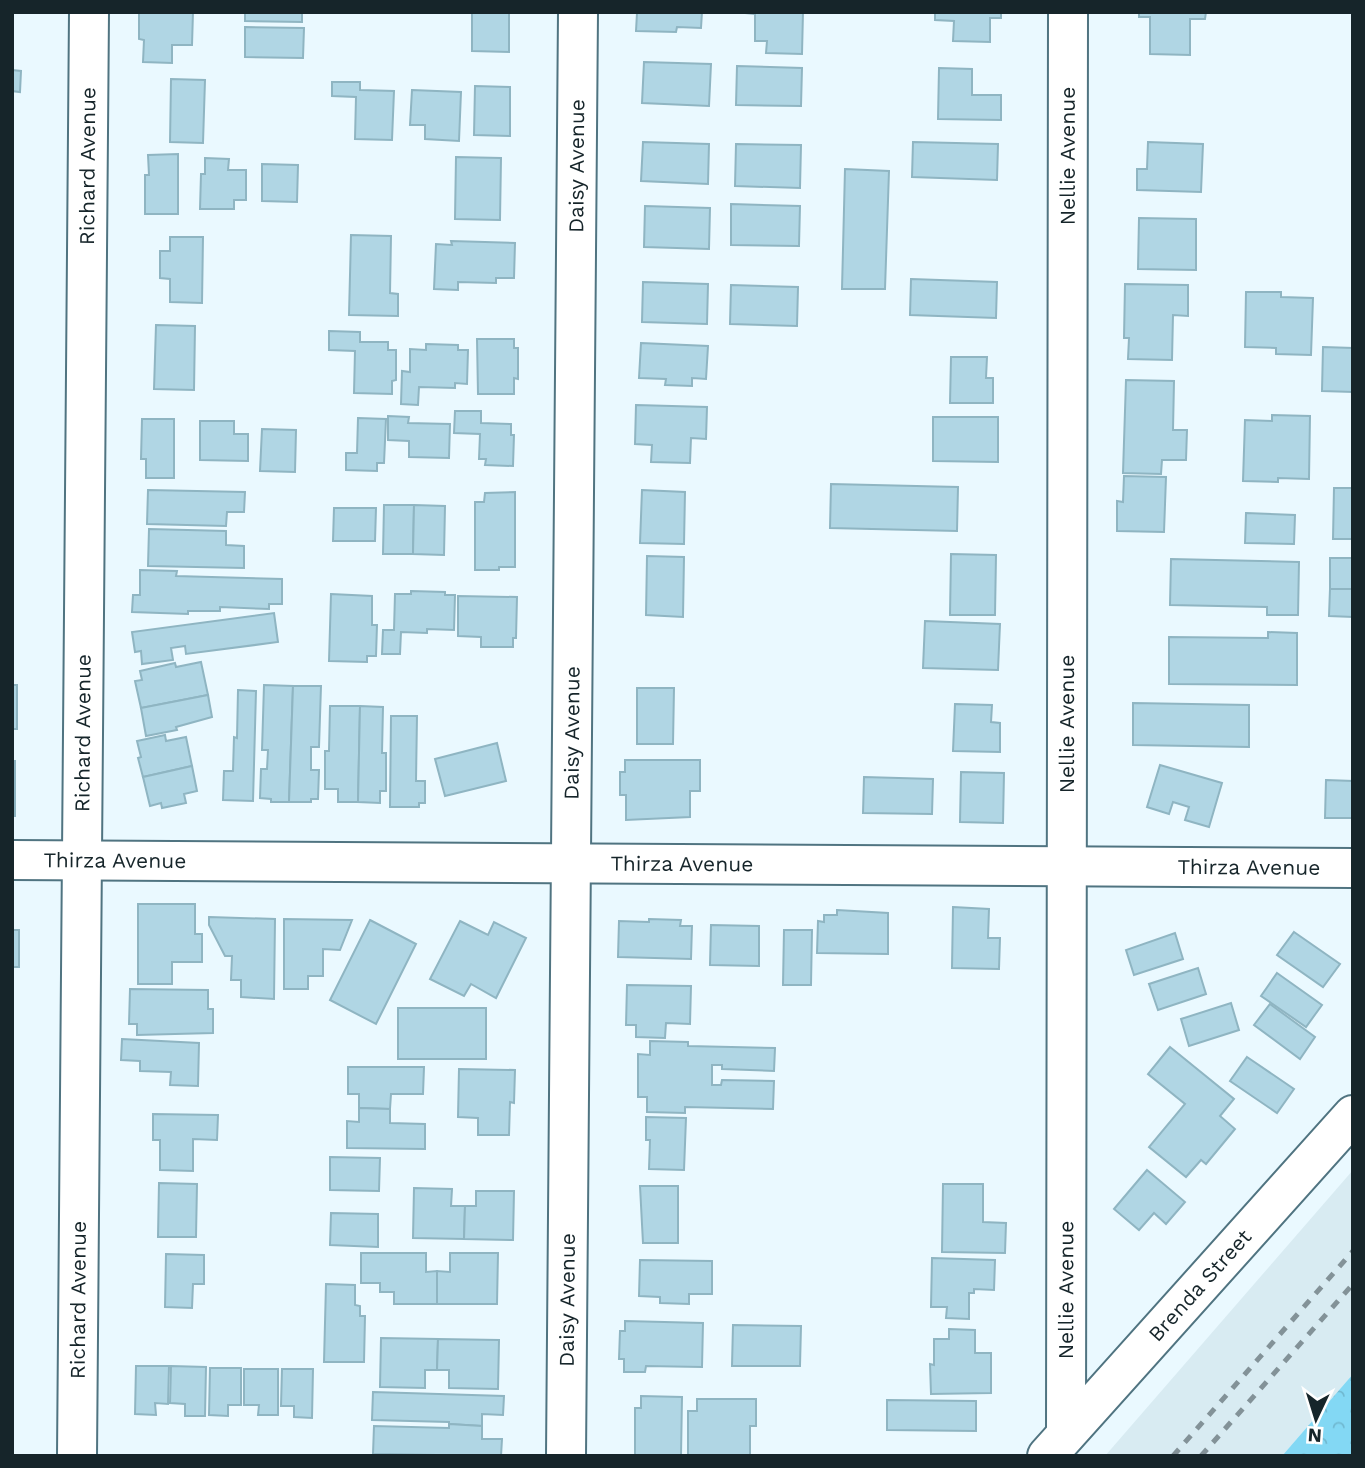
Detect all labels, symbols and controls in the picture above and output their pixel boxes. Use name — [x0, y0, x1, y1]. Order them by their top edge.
street label: Richard Avenue — [74, 87, 100, 245]
street label: Nellie Avenue — [1055, 87, 1080, 225]
street label: Daisy Avenue — [563, 99, 589, 233]
street label: Richard Avenue — [69, 654, 96, 812]
street label: Nellie Avenue — [1054, 655, 1079, 793]
street label: Daisy Avenue — [558, 666, 585, 800]
street label: Thirza Avenue — [44, 847, 186, 873]
street label: Thirza Avenue — [611, 851, 753, 876]
street label: Thirza Avenue — [1178, 854, 1320, 880]
street label: Richard Avenue — [65, 1221, 91, 1379]
street label: Nellie Avenue — [1053, 1221, 1078, 1359]
street label: Brenda Street — [1143, 1224, 1256, 1346]
street label: Daisy Avenue — [554, 1233, 580, 1367]
north arrow — [1281, 1384, 1351, 1454]
text: N — [1307, 1423, 1323, 1447]

